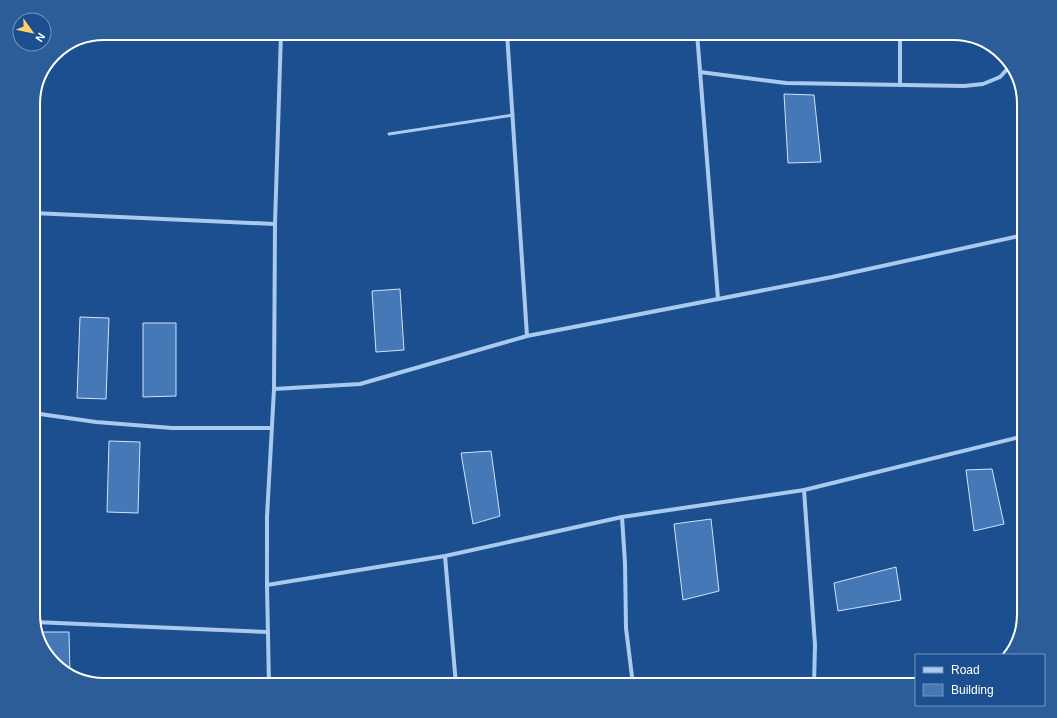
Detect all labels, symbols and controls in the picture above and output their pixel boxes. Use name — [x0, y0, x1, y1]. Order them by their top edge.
north arrow — [12, 12, 52, 52]
text: N — [33, 31, 48, 44]
legend — [915, 654, 1045, 706]
text: Road — [951, 663, 980, 677]
text: Building — [951, 683, 994, 697]

